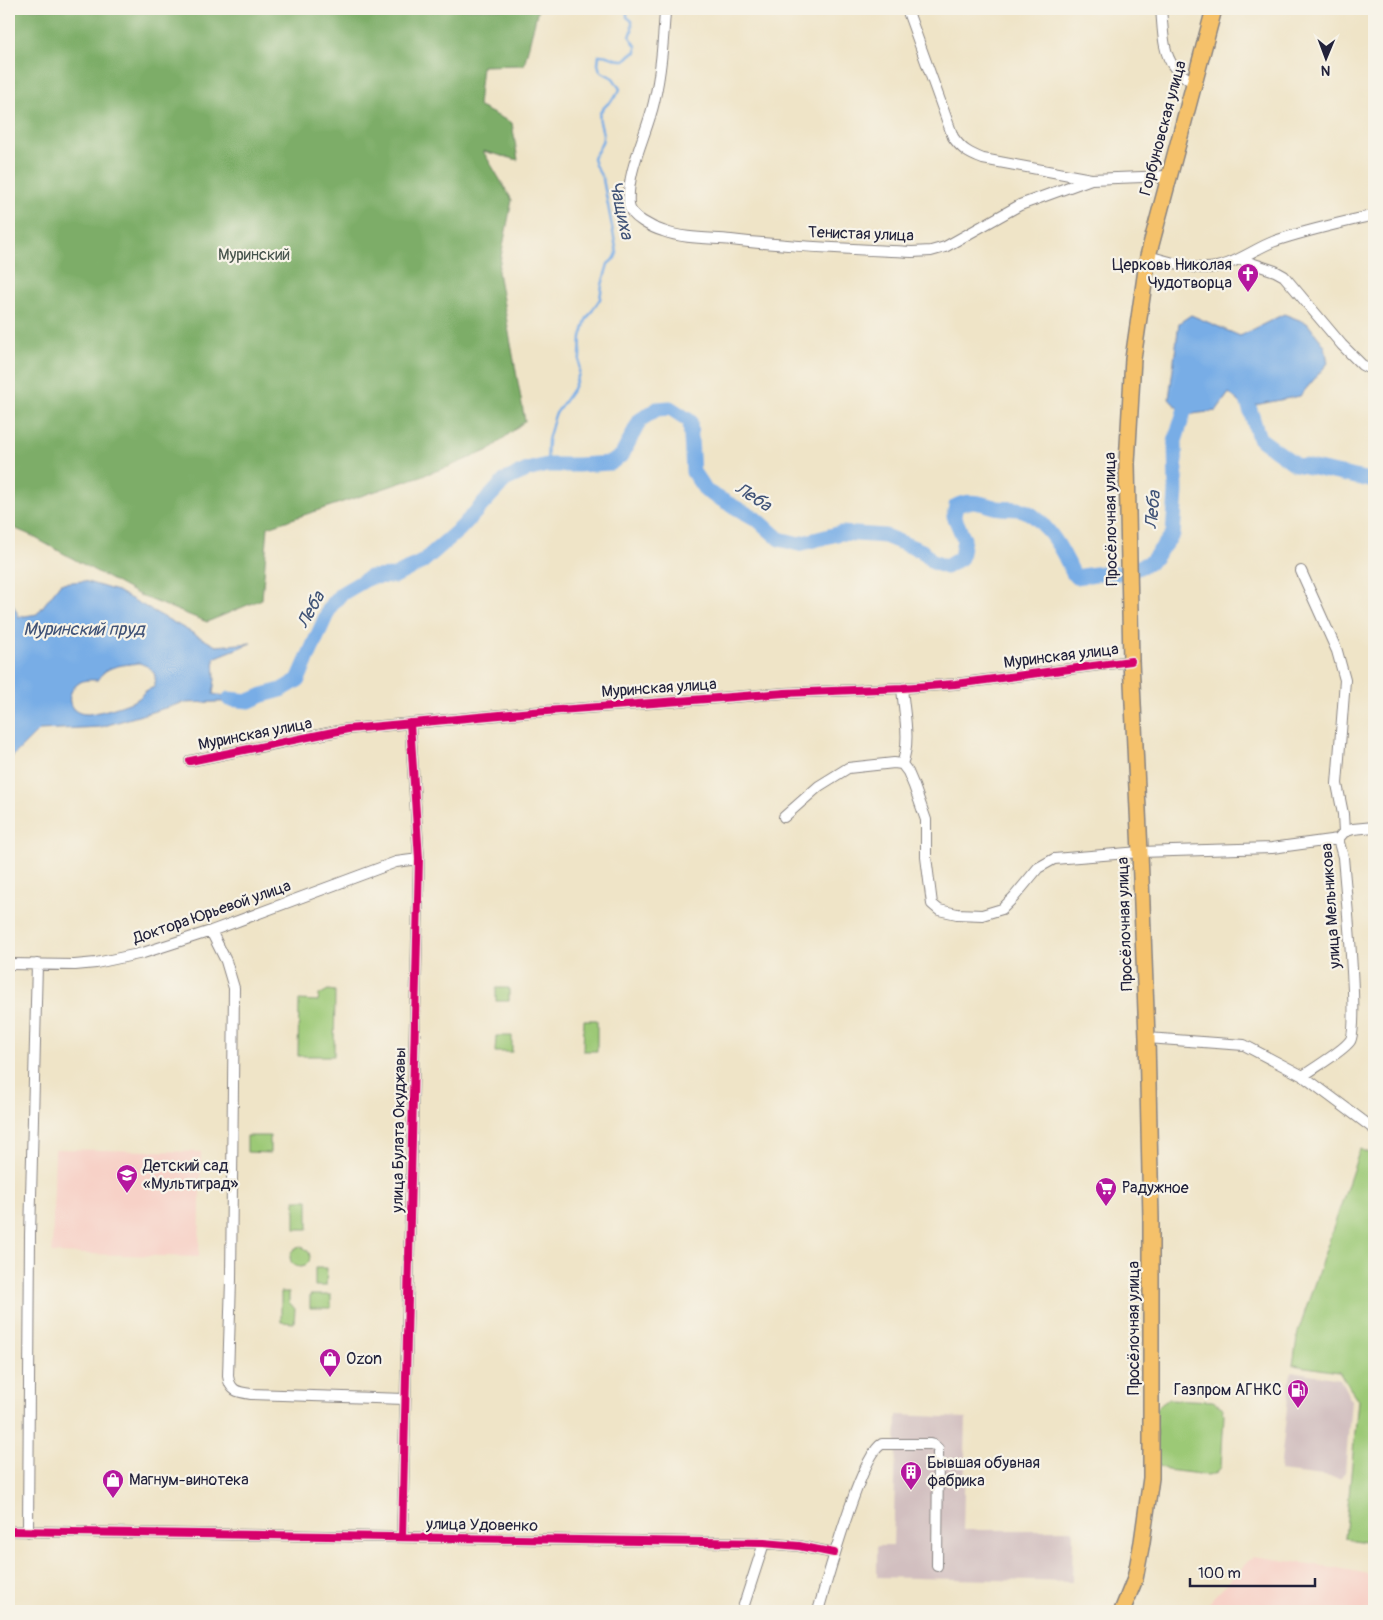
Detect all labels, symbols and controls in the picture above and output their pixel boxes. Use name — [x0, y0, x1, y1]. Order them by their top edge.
north arrow — [1300, 32, 1350, 82]
street label: Горбуновская улица — [1135, 58, 1191, 198]
text: N — [1321, 62, 1331, 79]
water label: Чащиха — [604, 179, 639, 243]
street label: Тенистая улица — [808, 222, 914, 246]
park label: Муринский — [218, 245, 290, 265]
place label: Церковь Николая Чудотворца — [1112, 255, 1232, 293]
church icon: Церковь Николая Чудотворца — [1236, 262, 1260, 293]
street label: Просёлочная улица — [1100, 452, 1122, 586]
water label: Леба — [731, 477, 777, 518]
water label: Леба — [1140, 488, 1166, 530]
water label: Леба — [292, 586, 331, 632]
water label: Муринский пруд — [23, 618, 147, 641]
street label: Муринская улица — [1002, 639, 1120, 673]
street label: Муринская улица — [601, 674, 717, 702]
street label: Муринская улица — [196, 713, 314, 755]
street label: улица Мельникова — [1317, 843, 1345, 970]
street label: Просёлочная улица — [1113, 857, 1137, 991]
street label: Доктора Юрьевой улица — [130, 876, 294, 949]
street label: улица Булата Окуджавы — [388, 1047, 410, 1214]
place label: Детский сад «Мультиград» — [142, 1156, 238, 1194]
school or university icon: Детский сад «Мультиград» — [115, 1163, 139, 1194]
supermarket icon: Радужное — [1094, 1176, 1118, 1207]
place label: Радужное — [1122, 1178, 1189, 1198]
street label: Просёлочная улица — [1124, 1261, 1144, 1395]
shop icon: Ozon — [318, 1347, 342, 1378]
place label: Ozon — [346, 1349, 382, 1369]
fuel station icon: Газпром АГНКС — [1286, 1378, 1310, 1409]
place label: Газпром АГНКС — [1174, 1380, 1282, 1400]
place label: Бывшая обувная фабрика — [927, 1453, 1040, 1491]
building icon: Бывшая обувная фабрика — [899, 1460, 923, 1491]
shop icon: Магнум-винотека — [101, 1468, 125, 1499]
place label: Магнум-винотека — [129, 1470, 249, 1490]
street label: улица Удовенко — [425, 1514, 538, 1536]
scale bar — [1190, 1555, 1316, 1587]
text: 100 m — [1198, 1564, 1241, 1583]

